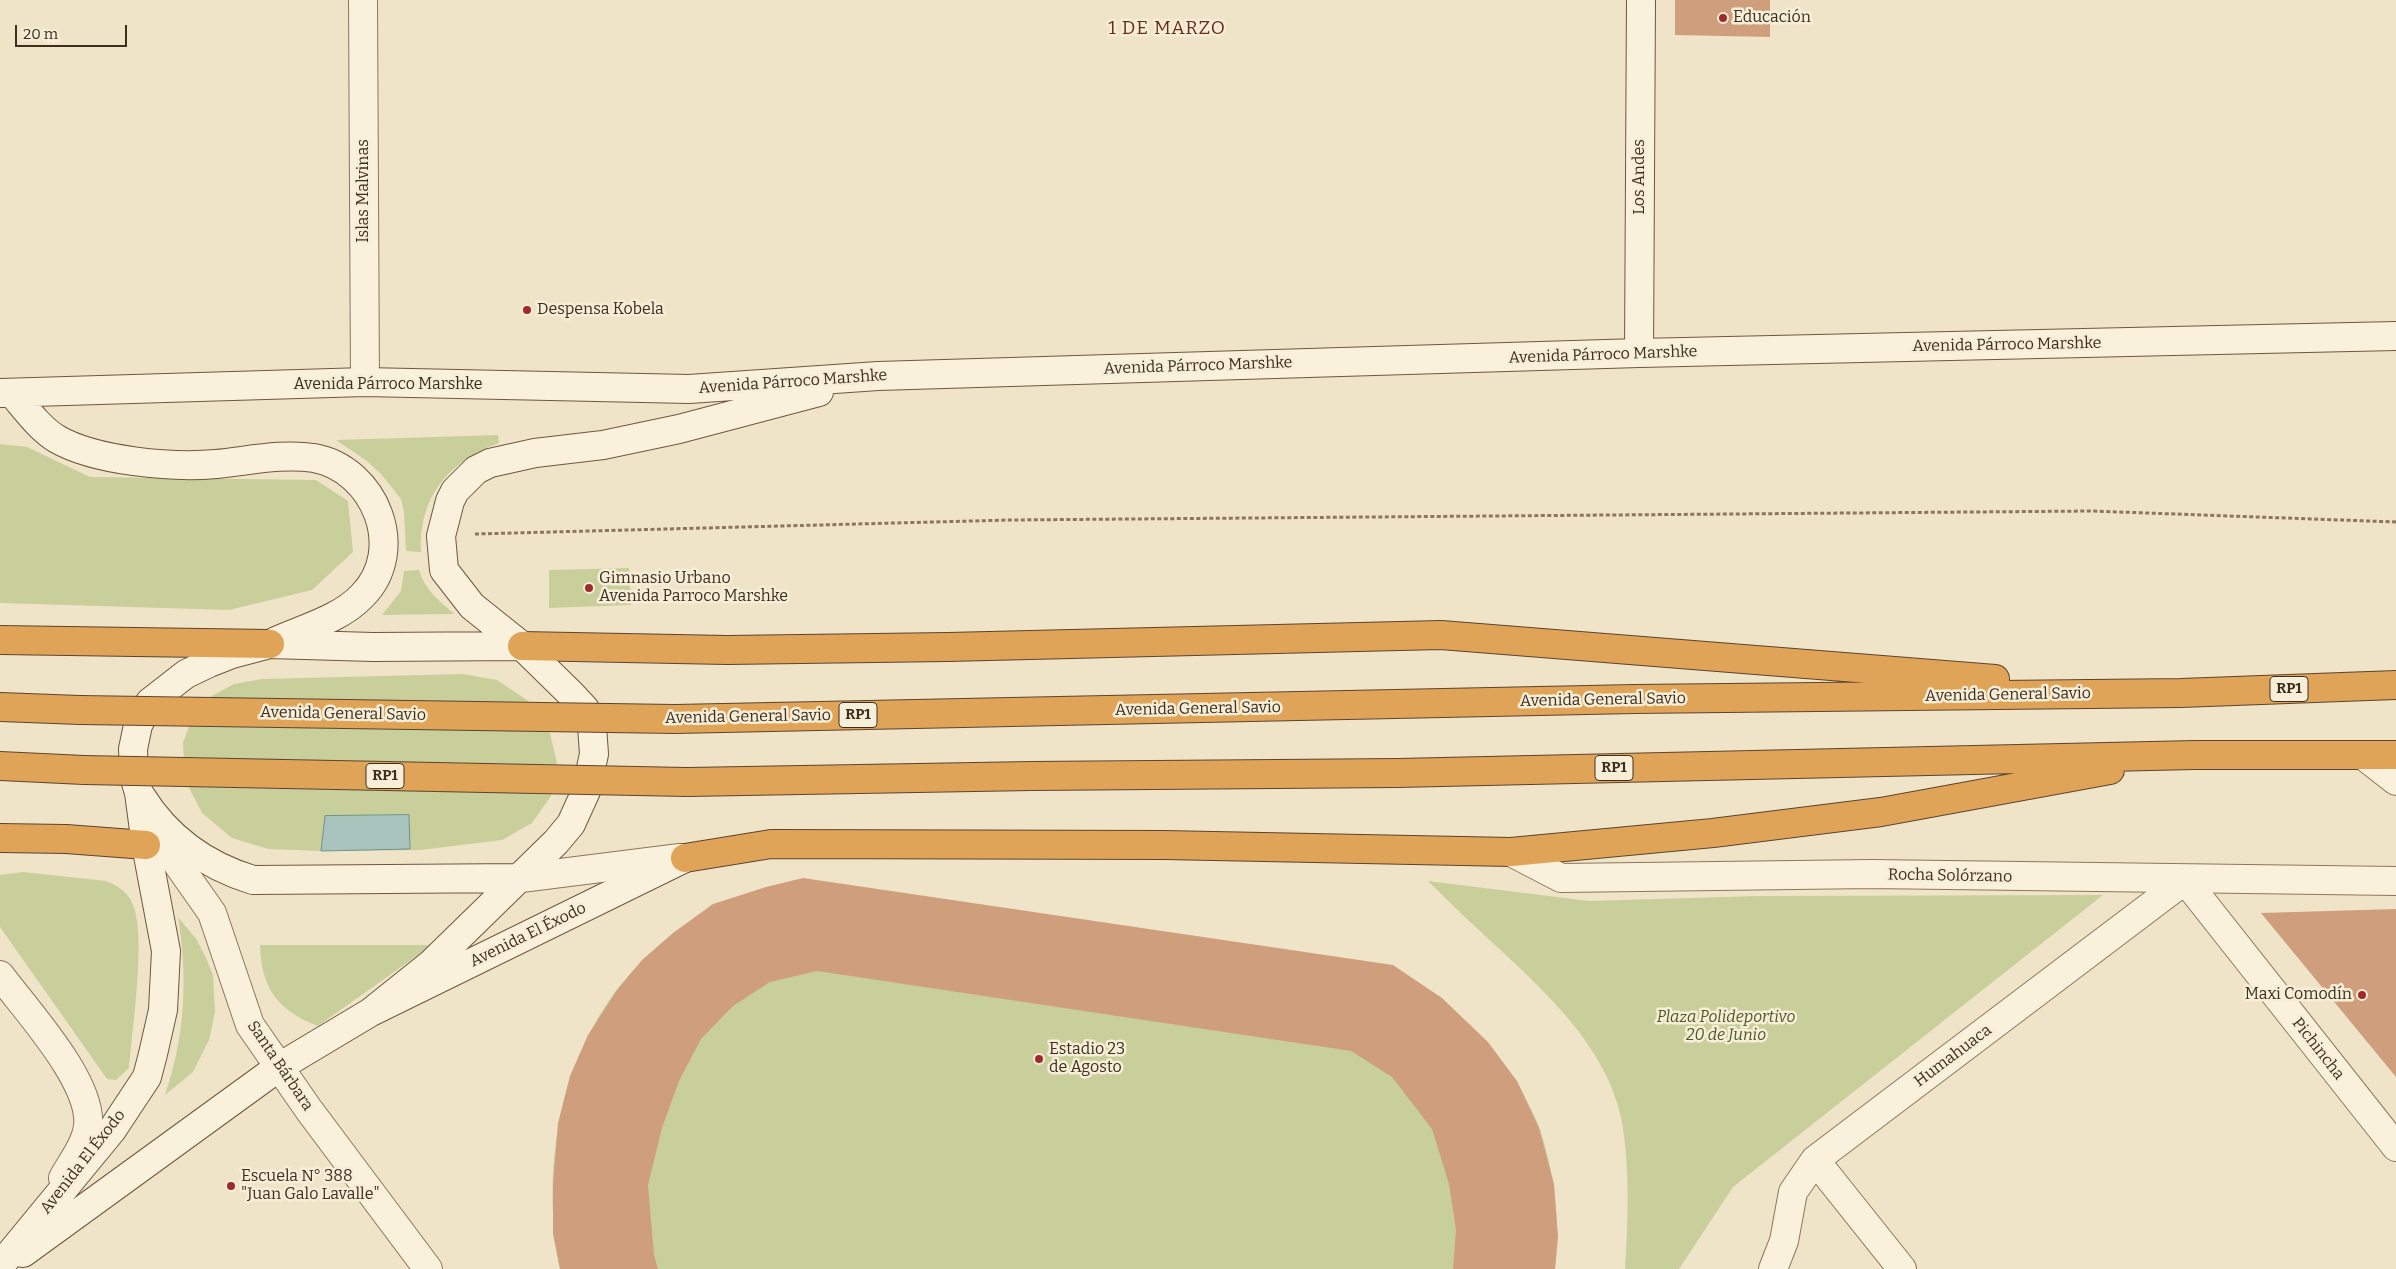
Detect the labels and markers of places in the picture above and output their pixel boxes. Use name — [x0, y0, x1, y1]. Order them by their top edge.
place label: Educación — [1733, 8, 1811, 28]
marker: Educación — [1717, 12, 1729, 24]
place label: Despensa Kobela — [537, 300, 664, 320]
marker: Despensa Kobela — [521, 304, 533, 316]
place label: Gimnasio Urbano Avenida Parroco Marshke — [599, 569, 788, 607]
marker: Gimnasio Urbano Avenida Parroco Marshke — [583, 582, 595, 594]
place label: Maxi Comodín — [2245, 985, 2352, 1005]
marker: Maxi Comodín — [2356, 989, 2368, 1001]
place label: Estadio 23 de Agosto — [1049, 1040, 1125, 1078]
marker: Estadio 23 de Agosto — [1033, 1053, 1045, 1065]
place label: Escuela N° 388 "Juan Galo Lavalle" — [241, 1167, 380, 1205]
marker: Escuela N° 388 "Juan Galo Lavalle" — [225, 1180, 237, 1192]

